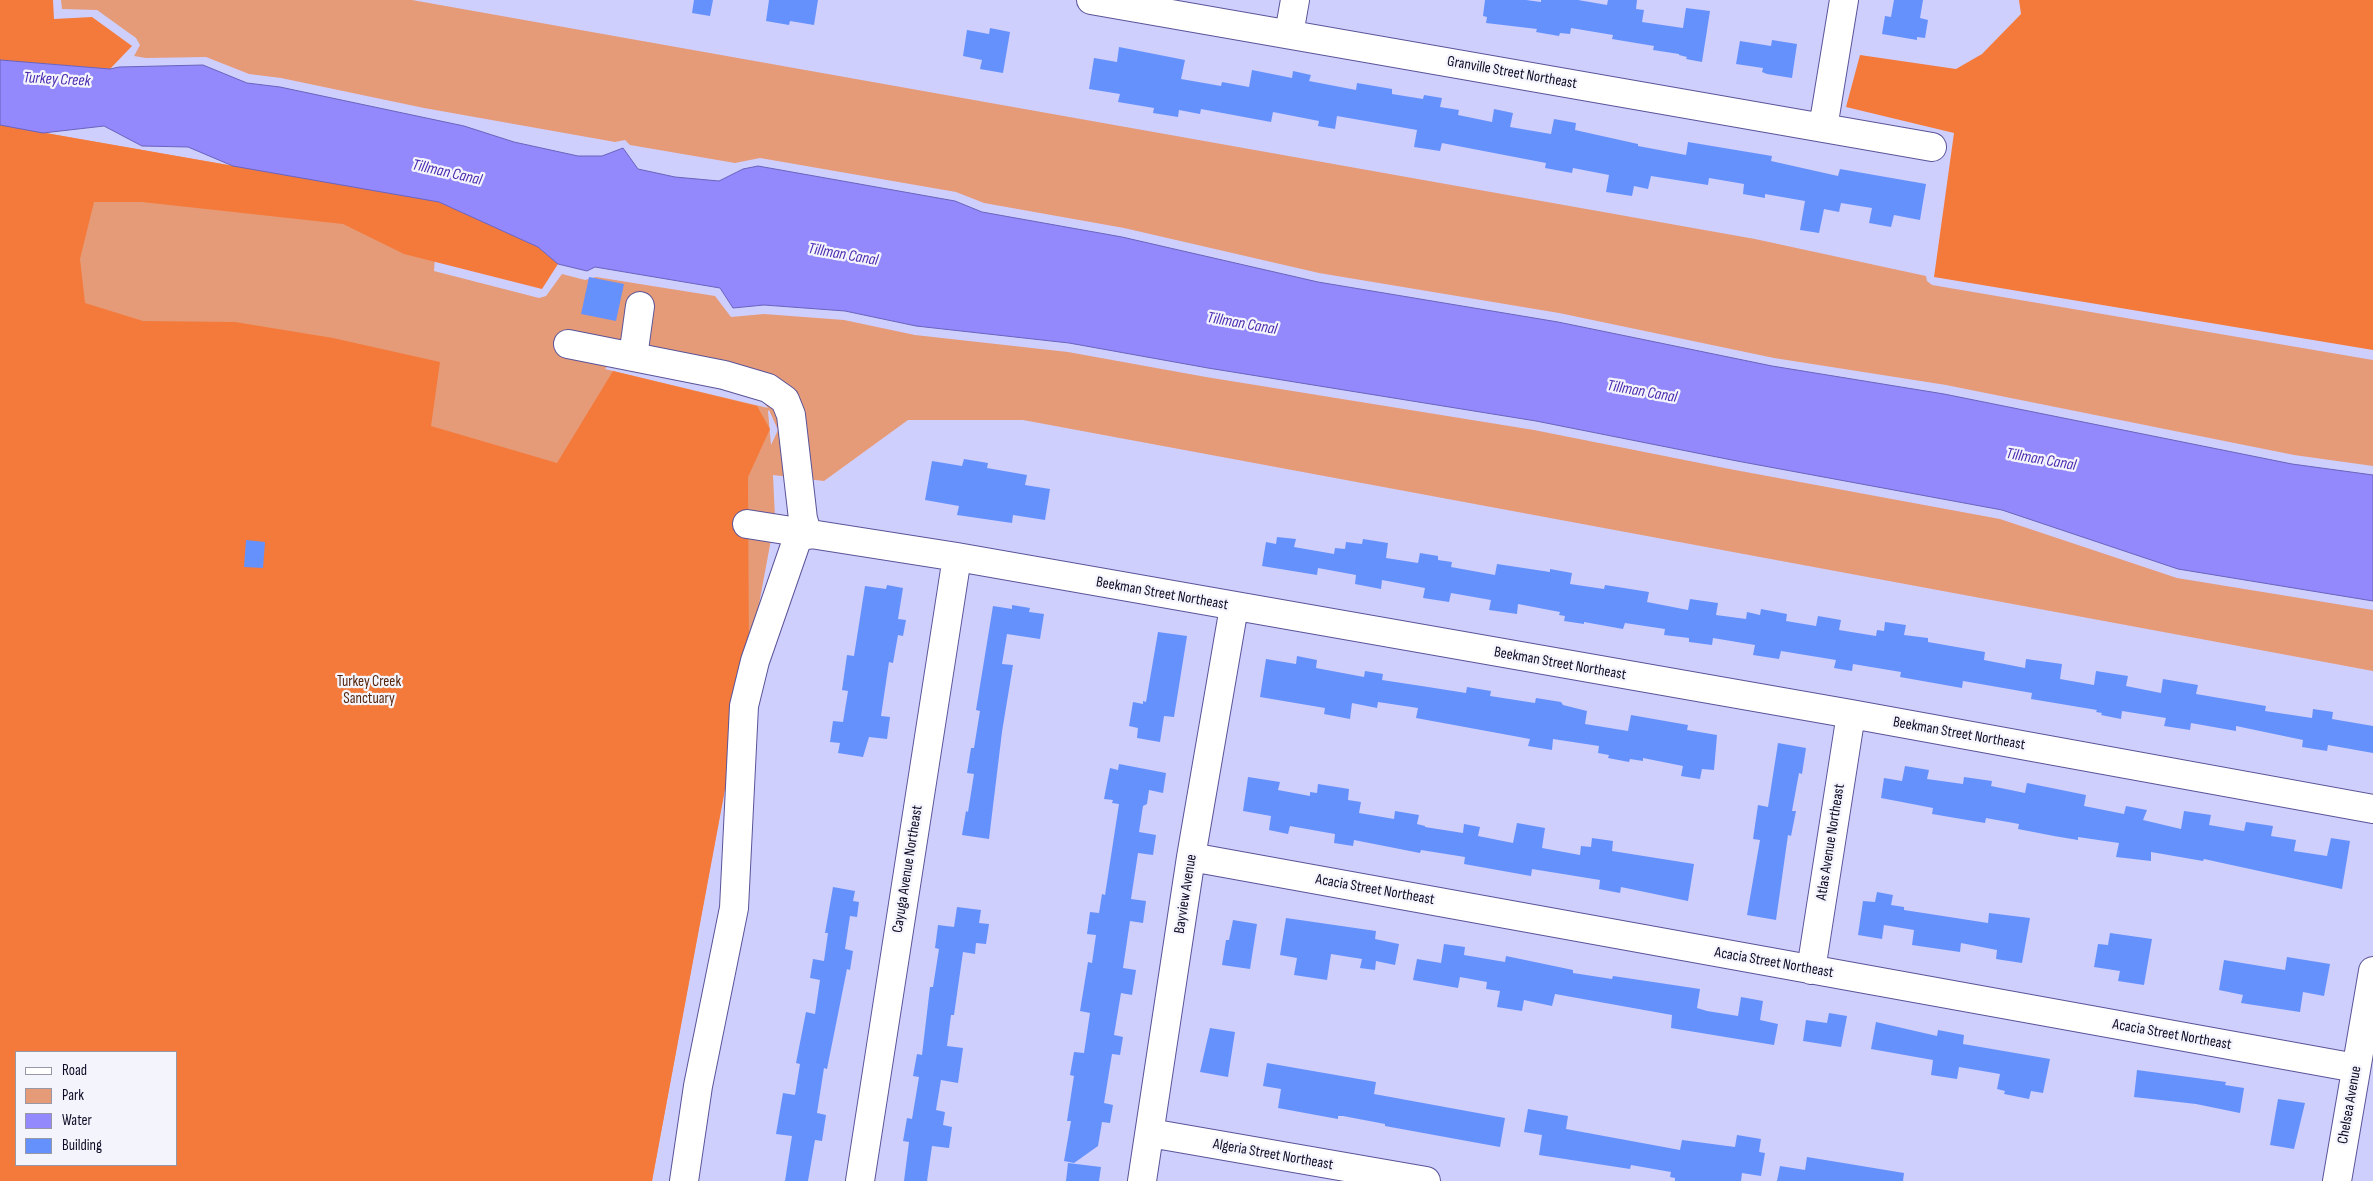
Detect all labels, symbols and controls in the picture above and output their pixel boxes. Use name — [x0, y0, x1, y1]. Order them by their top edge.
street label: Granville Street Northeast — [1446, 53, 1578, 93]
water label: Turkey Creek — [23, 69, 91, 91]
water label: Tillman Canal — [410, 156, 484, 190]
water label: Tillman Canal — [806, 239, 880, 271]
water label: Tillman Canal — [1205, 308, 1279, 340]
water label: Tillman Canal — [1605, 376, 1679, 408]
water label: Tillman Canal — [2004, 444, 2078, 476]
street label: Beekman Street Northeast — [1095, 574, 1229, 614]
street label: Beekman Street Northeast — [1493, 644, 1627, 684]
park label: Turkey Creek Sanctuary — [337, 673, 401, 708]
street label: Beekman Street Northeast — [1892, 714, 2026, 754]
street label: Atlas Avenue Northeast — [1813, 783, 1849, 901]
street label: Cayuga Avenue Northeast — [889, 804, 927, 934]
street label: Bayview Avenue — [1171, 853, 1201, 935]
street label: Acacia Street Northeast — [1314, 871, 1436, 909]
street label: Acacia Street Northeast — [1713, 944, 1835, 982]
street label: Acacia Street Northeast — [2111, 1016, 2233, 1054]
legend — [15, 1051, 178, 1166]
text: Road — [62, 1061, 87, 1080]
street label: Chelsea Avenue — [2334, 1065, 2366, 1145]
text: Park — [62, 1086, 84, 1105]
text: Water — [62, 1111, 92, 1130]
text: Building — [62, 1136, 102, 1155]
street label: Algeria Street Northeast — [1211, 1136, 1335, 1174]

